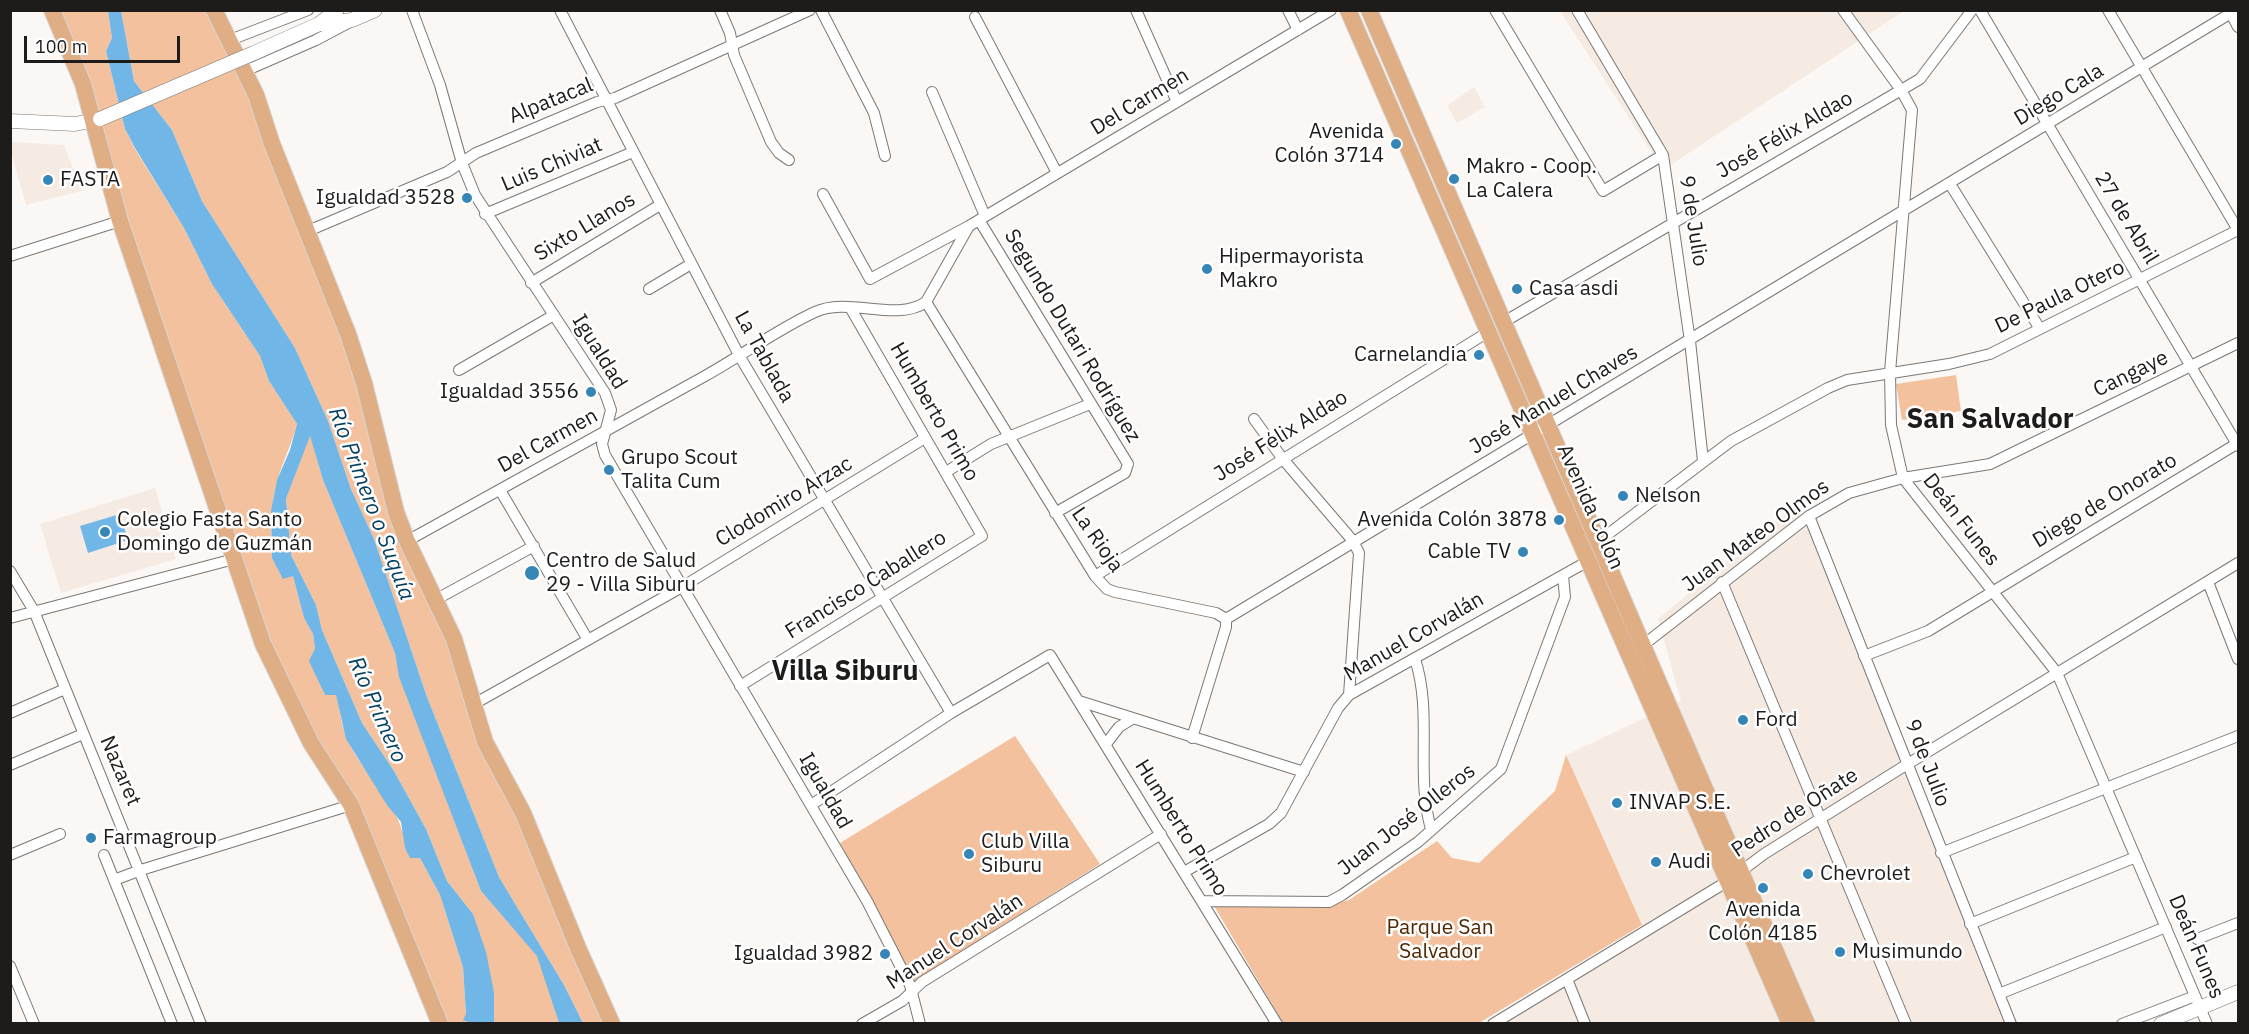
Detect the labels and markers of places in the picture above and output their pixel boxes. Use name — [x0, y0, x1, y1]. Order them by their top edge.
place label: Avenida Colón 3714 — [1274, 119, 1384, 169]
marker: Avenida Colón 3714 — [1389, 137, 1403, 151]
place label: Makro - Coop. La Calera — [1466, 154, 1597, 204]
place label: FASTA — [60, 167, 120, 193]
marker: Makro - Coop. La Calera — [1447, 172, 1461, 186]
marker: FASTA — [41, 173, 55, 187]
place label: Igualdad 3528 — [316, 185, 455, 211]
marker: Igualdad 3528 — [460, 191, 474, 205]
place label: Hipermayorista Makro — [1219, 244, 1364, 294]
marker: Hipermayorista Makro — [1200, 262, 1214, 276]
place label: Casa asdi — [1529, 276, 1619, 302]
marker: Casa asdi — [1510, 282, 1524, 296]
place label: Carnelandia — [1354, 342, 1467, 368]
marker: Carnelandia — [1472, 348, 1486, 362]
place label: Igualdad 3556 — [440, 379, 579, 405]
marker: Igualdad 3556 — [584, 385, 598, 399]
place label: Grupo Scout Talita Cum — [621, 445, 738, 495]
marker: Grupo Scout Talita Cum — [602, 463, 616, 477]
place label: Nelson — [1635, 483, 1701, 509]
marker: Nelson — [1616, 489, 1630, 503]
place label: Colegio Fasta Santo Domingo de Guzmán — [117, 507, 312, 557]
place label: Avenida Colón 3878 — [1357, 507, 1547, 533]
marker: Avenida Colón 3878 — [1552, 513, 1566, 527]
marker: Colegio Fasta Santo Domingo de Guzmán — [98, 525, 112, 539]
place label: Cable TV — [1427, 539, 1511, 565]
marker: Cable TV — [1516, 545, 1530, 559]
place label: Centro de Salud 29 - Villa Siburu — [546, 548, 696, 598]
marker: Centro de Salud 29 - Villa Siburu — [523, 564, 541, 582]
place label: Ford — [1755, 707, 1798, 733]
marker: Ford — [1736, 713, 1750, 727]
place label: INVAP S.E. — [1629, 790, 1731, 816]
marker: INVAP S.E. — [1610, 796, 1624, 810]
place label: Farmagroup — [103, 825, 217, 851]
place label: Club Villa Siburu — [981, 829, 1069, 879]
marker: Farmagroup — [84, 831, 98, 845]
marker: Club Villa Siburu — [962, 847, 976, 861]
place label: Audi — [1668, 849, 1711, 875]
marker: Audi — [1649, 855, 1663, 869]
place label: Chevrolet — [1820, 861, 1911, 887]
marker: Chevrolet — [1801, 867, 1815, 881]
marker: Avenida Colón 4185 — [1756, 881, 1770, 895]
place label: Avenida Colón 4185 — [1708, 897, 1818, 947]
place label: Musimundo — [1852, 939, 1963, 965]
place label: Igualdad 3982 — [734, 941, 873, 967]
marker: Musimundo — [1833, 945, 1847, 959]
marker: Igualdad 3982 — [878, 947, 892, 961]

